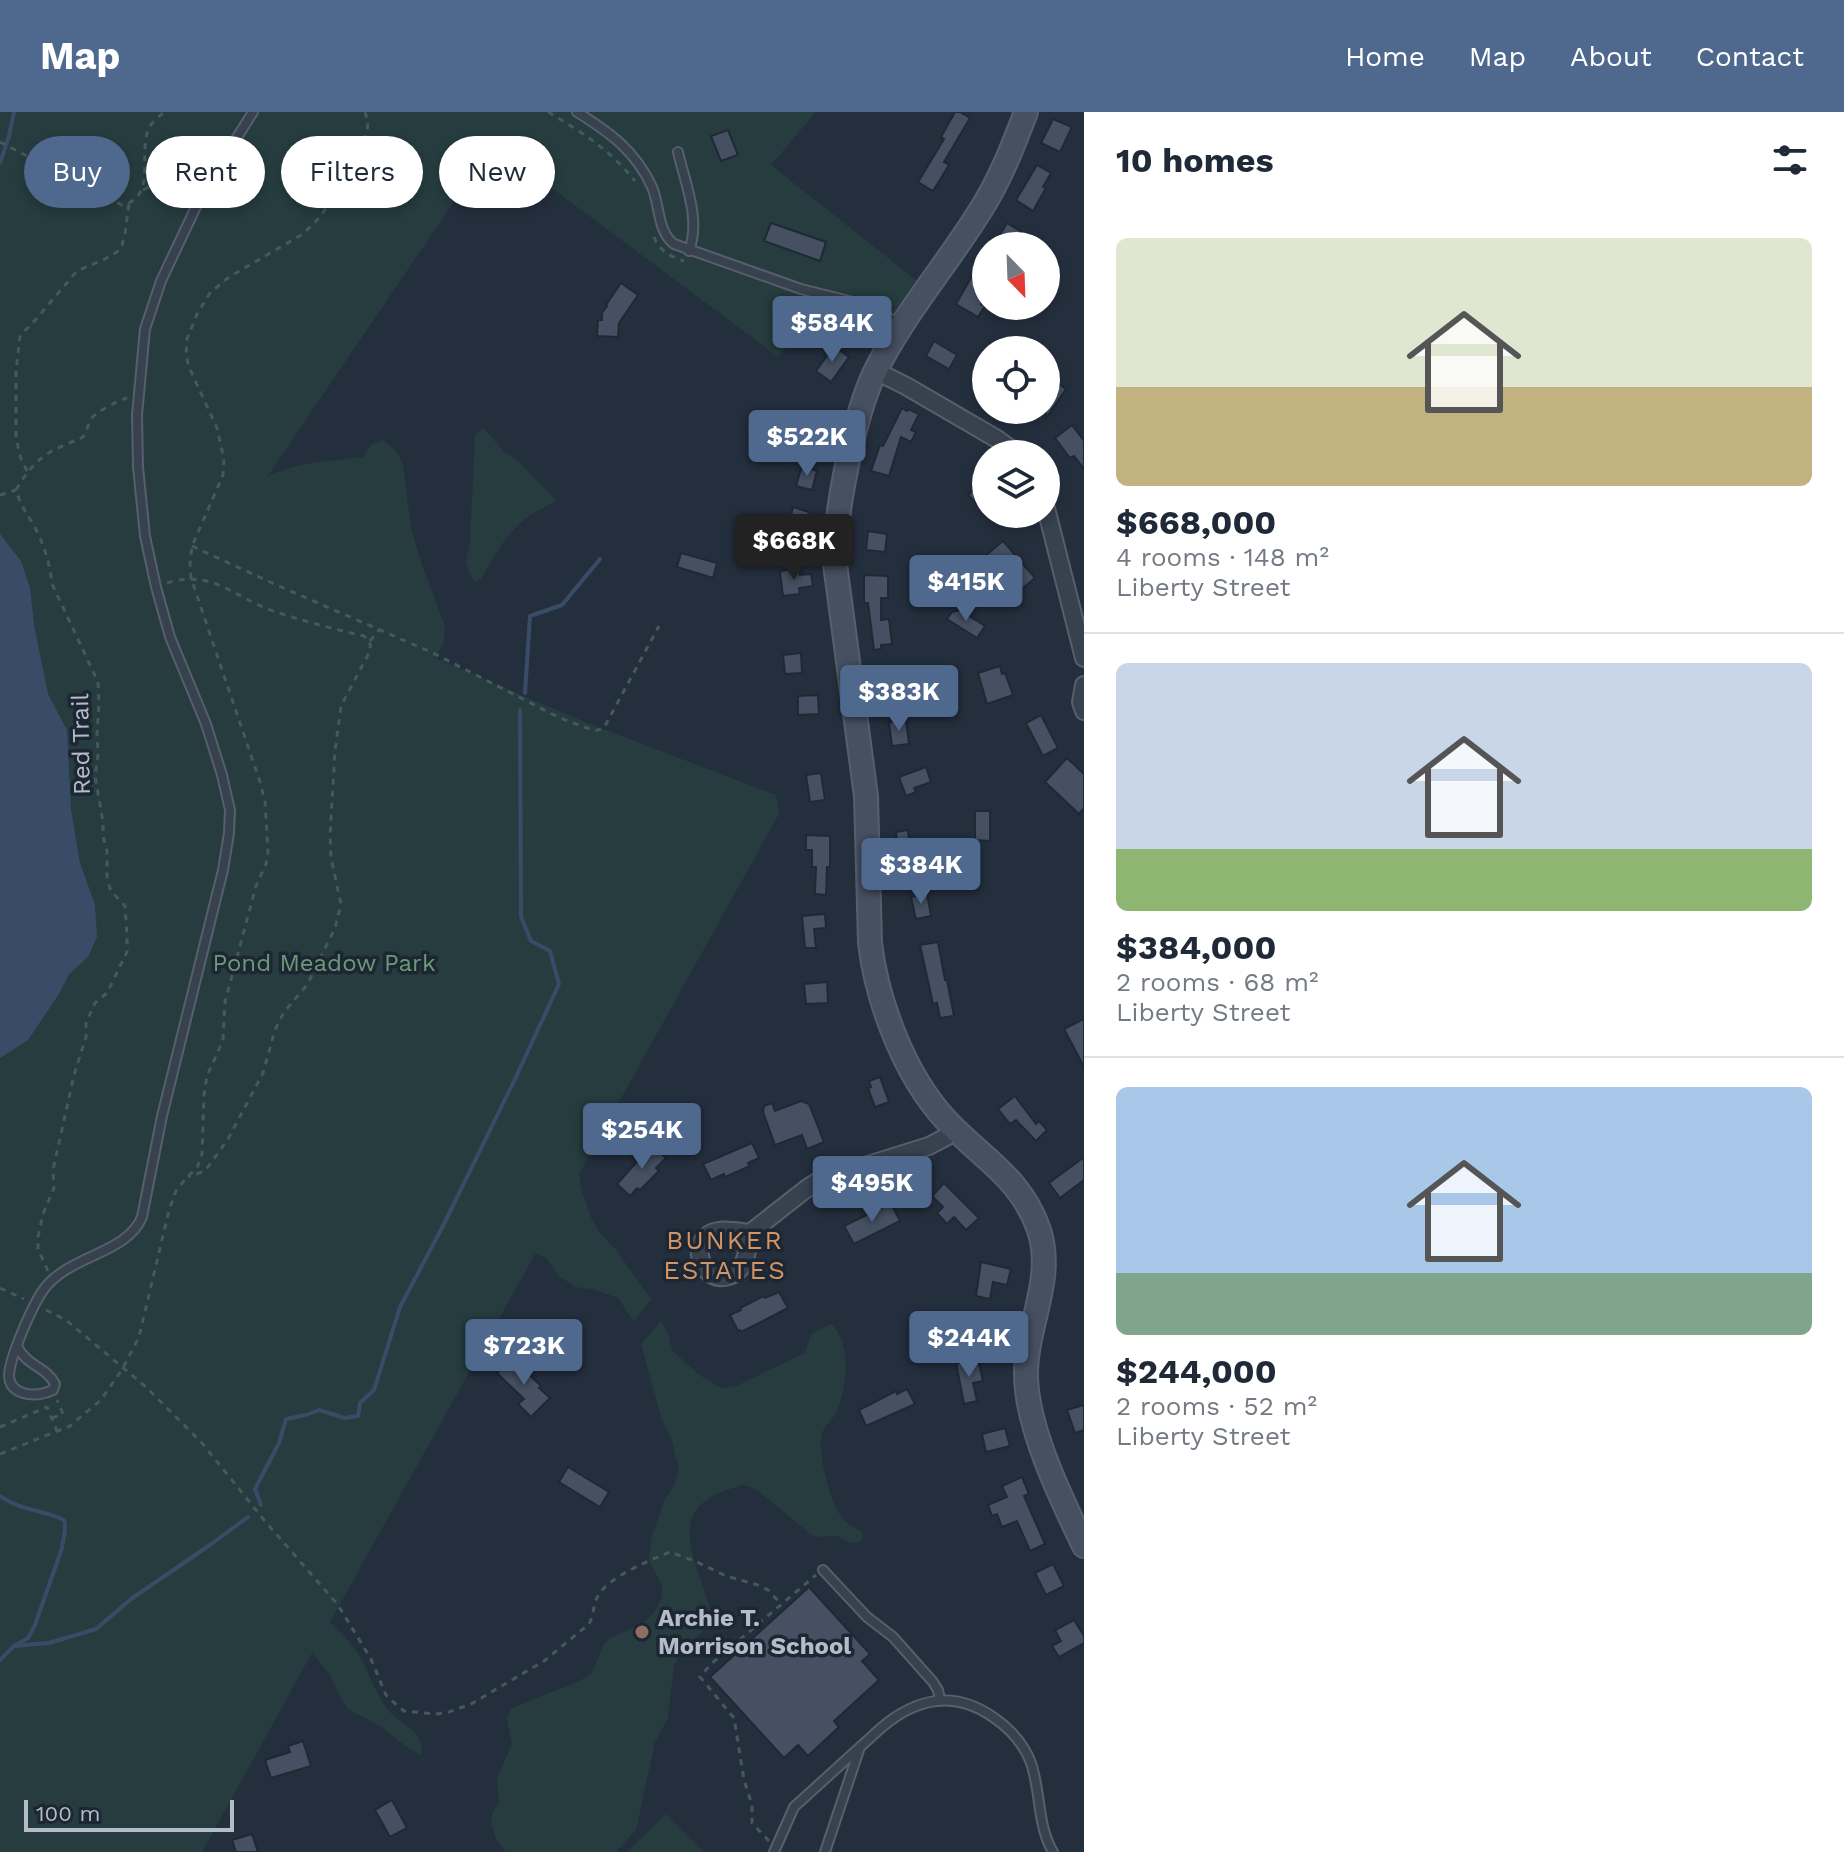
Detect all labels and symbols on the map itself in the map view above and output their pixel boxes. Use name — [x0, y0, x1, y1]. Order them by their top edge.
north arrow — [972, 232, 1060, 320]
pin: $584K — [776, 296, 888, 364]
pin: $522K — [751, 410, 863, 478]
pin: $668K — [738, 514, 850, 582]
pin: $415K — [910, 555, 1022, 623]
pin: $383K — [843, 665, 955, 733]
street label: Red Trail — [66, 692, 96, 795]
pin: $384K — [865, 838, 977, 906]
park label: Pond Meadow Park — [212, 949, 436, 977]
pin: $254K — [586, 1103, 698, 1171]
pin: $495K — [816, 1156, 928, 1224]
district label: BUNKER ESTATES — [663, 1225, 787, 1285]
pin: $244K — [913, 1311, 1025, 1379]
pin: $723K — [468, 1319, 580, 1387]
place label: Archie T. Morrison School — [658, 1604, 851, 1660]
marker: Archie T. Morrison School — [633, 1623, 651, 1641]
scale bar — [24, 1796, 234, 1832]

